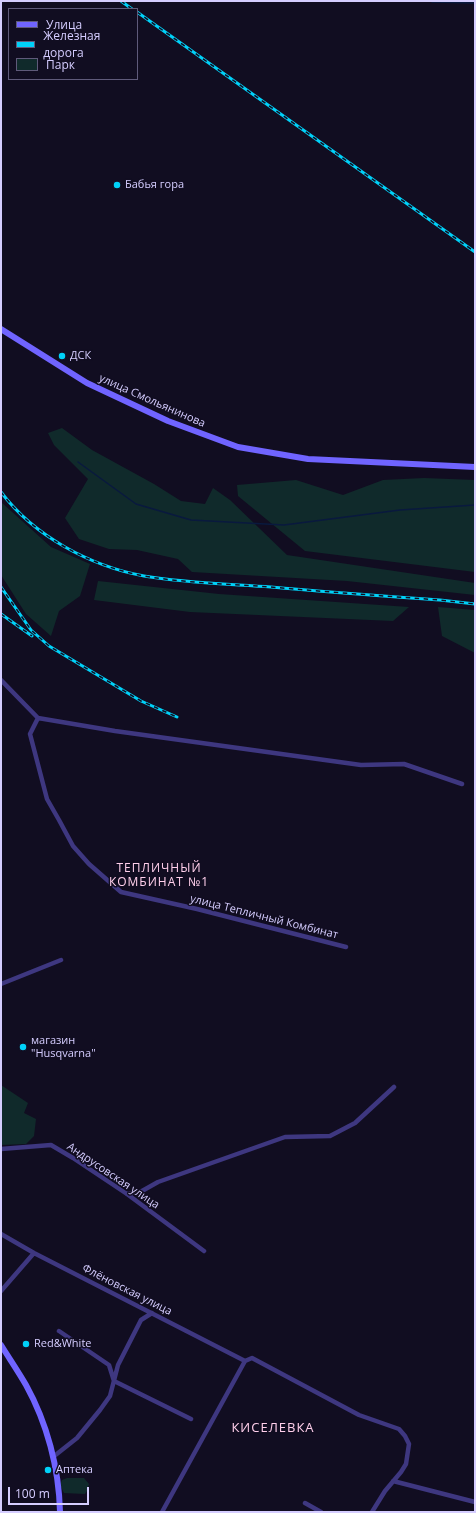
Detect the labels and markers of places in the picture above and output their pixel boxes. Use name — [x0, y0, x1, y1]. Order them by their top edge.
place label: Бабья гора — [125, 178, 184, 192]
marker: Бабья гора — [112, 180, 122, 190]
place label: ДСК — [70, 349, 91, 363]
marker: ДСК — [57, 351, 67, 361]
place label: магазин "Husqvarna" — [31, 1034, 96, 1060]
marker: магазин "Husqvarna" — [18, 1042, 28, 1052]
place label: Red&White — [34, 1337, 91, 1351]
marker: Red&White — [21, 1339, 31, 1349]
place label: Аптека — [56, 1463, 93, 1477]
marker: Аптека — [43, 1465, 53, 1475]

